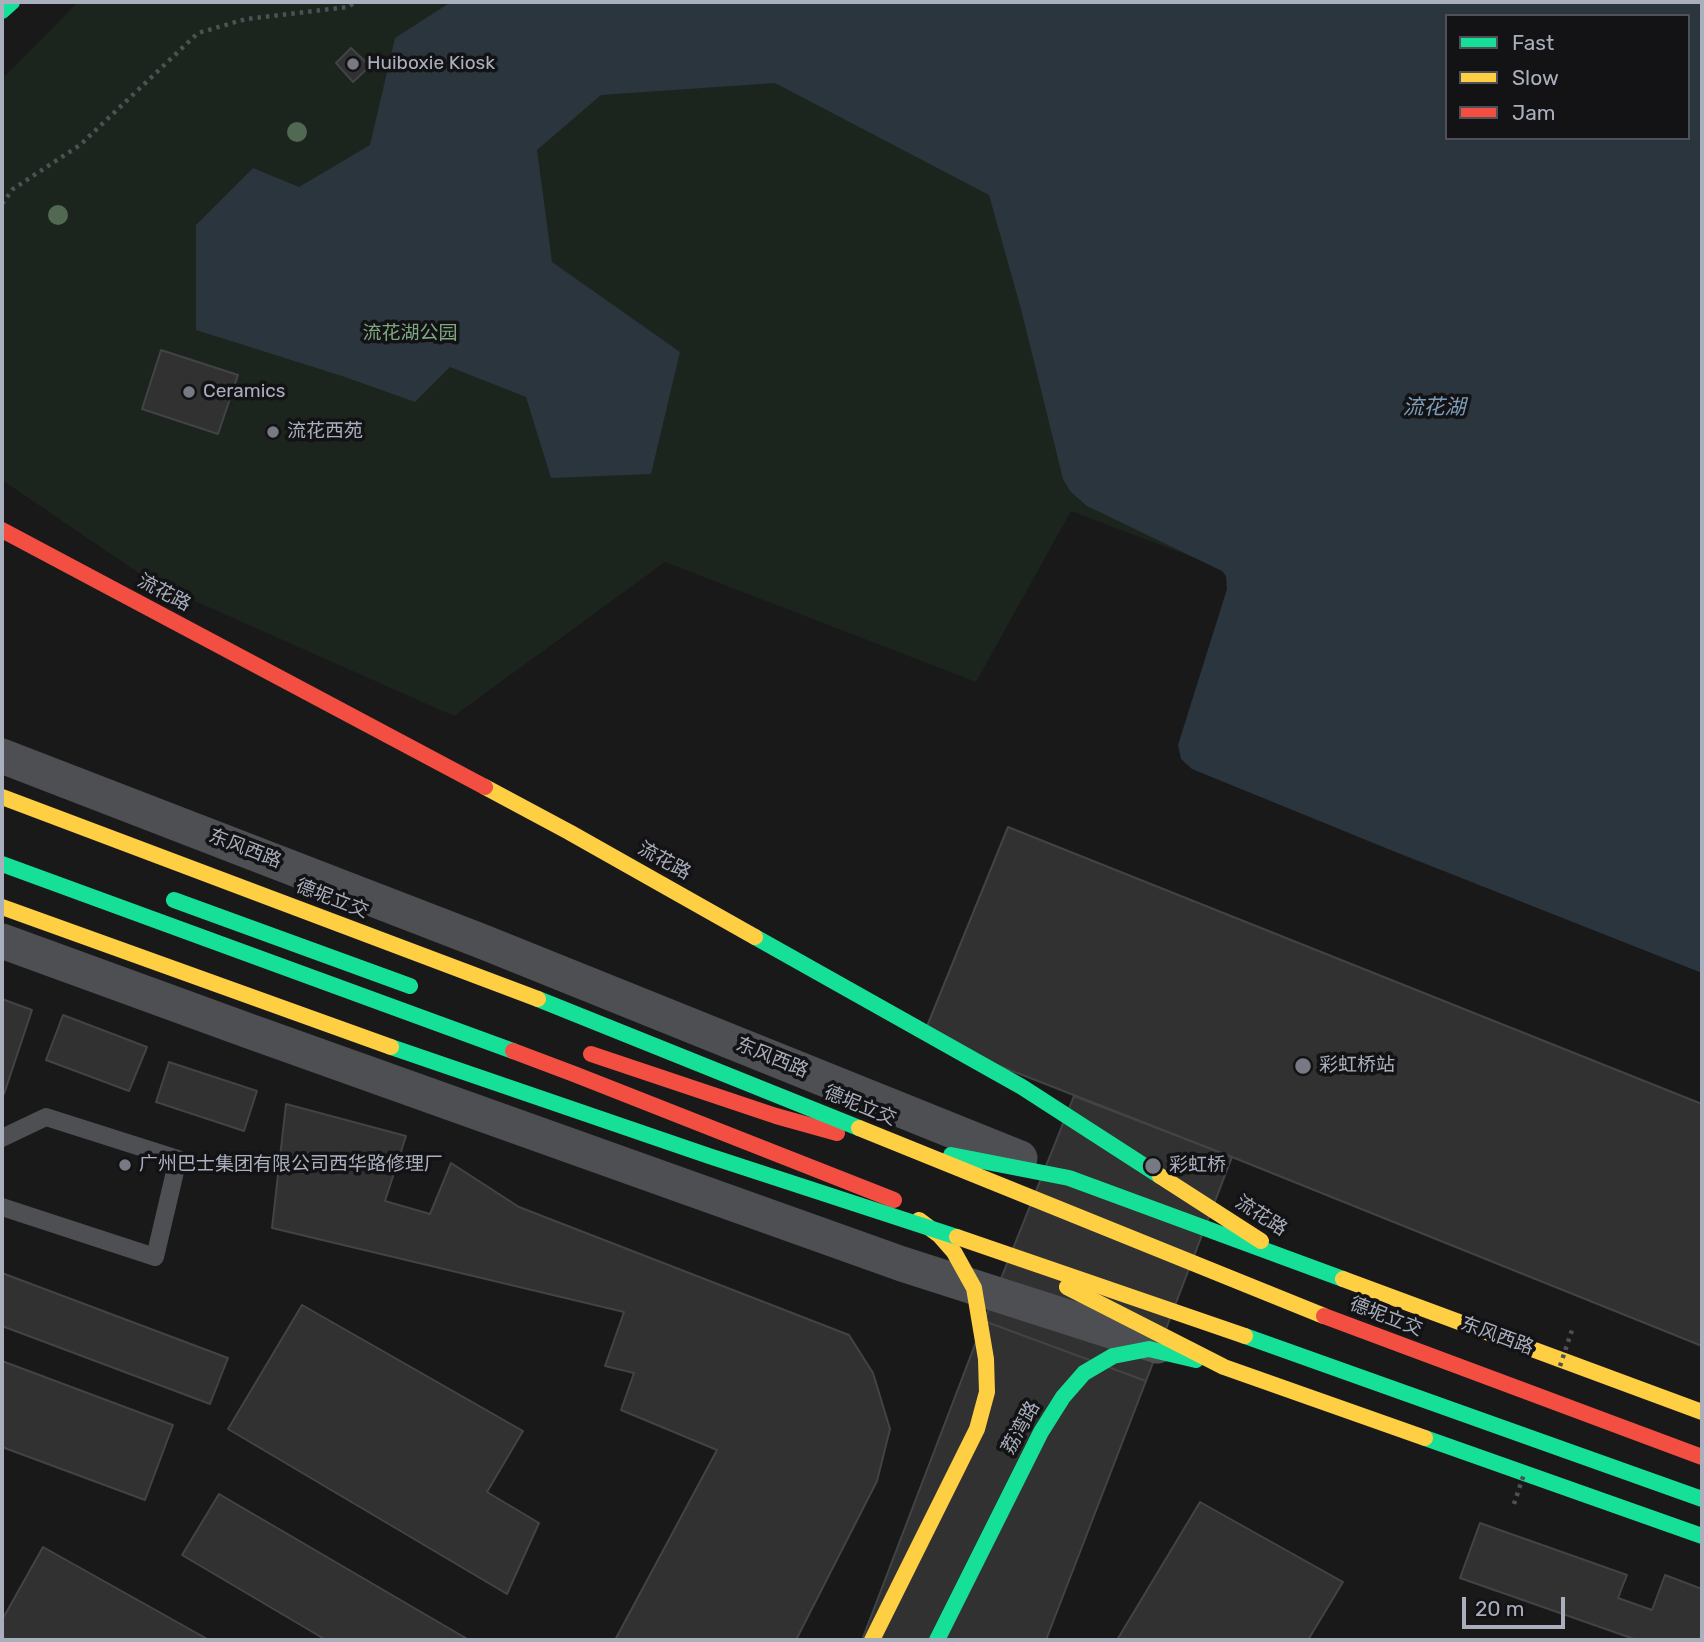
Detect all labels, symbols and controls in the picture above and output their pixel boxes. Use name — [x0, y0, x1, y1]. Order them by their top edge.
legend — [1445, 14, 1690, 140]
text: Fast — [1512, 30, 1554, 55]
place label: Huiboxie Kiosk — [367, 53, 495, 75]
marker: Huiboxie Kiosk — [345, 56, 361, 72]
text: Slow — [1512, 65, 1559, 90]
text: Jam — [1512, 100, 1556, 125]
park label: 流花湖公园 — [363, 323, 457, 345]
place label: Ceramics — [203, 381, 286, 403]
marker: Ceramics — [181, 384, 197, 400]
water label: 流花湖 — [1403, 395, 1465, 421]
place label: 流花西苑 — [287, 421, 363, 443]
marker: 流花西苑 — [265, 424, 281, 440]
street label: 流花路 — [133, 570, 195, 616]
street label: 东风西路 — [205, 825, 285, 873]
street label: 流花路 — [634, 837, 694, 885]
street label: 德坭立交 — [292, 875, 372, 923]
street label: 东风西路 — [732, 1033, 812, 1083]
place label: 彩虹桥站 — [1319, 1055, 1395, 1077]
marker: 彩虹桥站 — [1293, 1056, 1313, 1076]
street label: 德坭立交 — [820, 1081, 900, 1131]
place label: 广州巴士集团有限公司西华路修理厂 — [139, 1154, 443, 1176]
place label: 彩虹桥 — [1169, 1155, 1226, 1177]
marker: 彩虹桥 — [1143, 1156, 1163, 1176]
marker: 广州巴士集团有限公司西华路修理厂 — [117, 1157, 133, 1173]
street label: 流花路 — [1231, 1191, 1291, 1241]
street label: 德坭立交 — [1346, 1293, 1426, 1341]
street label: 东风西路 — [1457, 1312, 1537, 1360]
street label: 荔湾路 — [997, 1398, 1045, 1458]
scale bar — [1466, 1582, 1569, 1626]
text: 20 m — [1475, 1596, 1524, 1621]

